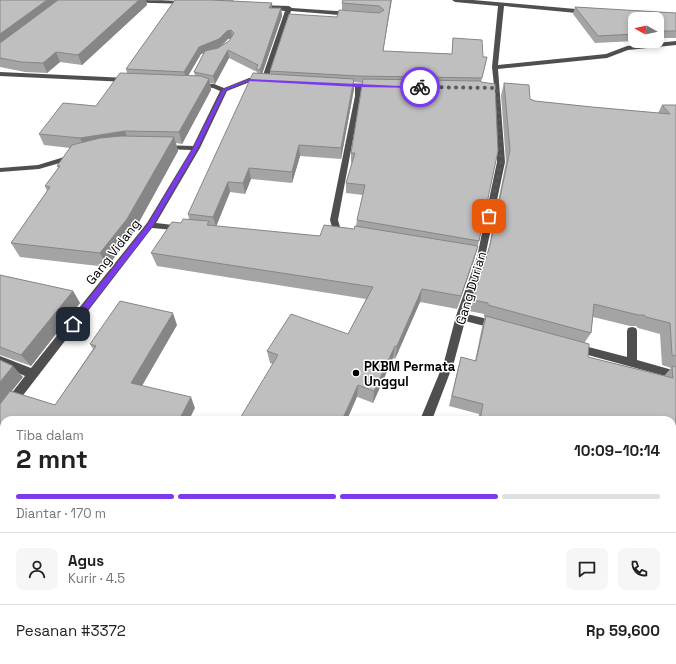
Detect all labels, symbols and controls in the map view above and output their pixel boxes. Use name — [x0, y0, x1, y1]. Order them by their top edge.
north arrow — [628, 12, 664, 48]
map controls — [628, 12, 664, 48]
courier — [400, 67, 440, 107]
icon: bike — [409, 76, 431, 98]
pin — [472, 199, 506, 233]
icon: bag — [478, 205, 500, 227]
street label: Gang Vidang — [82, 216, 144, 288]
street label: Gang Durian — [452, 249, 490, 327]
pin — [56, 307, 90, 341]
icon: home — [62, 313, 84, 335]
place label: PKBM Permata Unggul — [364, 358, 456, 390]
marker: PKBM Permata Unggul — [351, 368, 361, 378]
text: Tiba dalam — [16, 427, 84, 444]
text: 10:09–10:14 — [574, 441, 660, 460]
text: 2 mnt — [16, 442, 88, 476]
text: Diantar · 170 m — [16, 505, 106, 522]
button: person — [16, 548, 58, 590]
button: chat — [566, 548, 608, 590]
button: phone — [618, 548, 660, 590]
text: Agus — [68, 551, 104, 570]
text: Kurir · 4.5 — [68, 570, 125, 587]
text: Pesanan #3372 — [16, 621, 126, 640]
text: Rp 59,600 — [586, 621, 660, 640]

